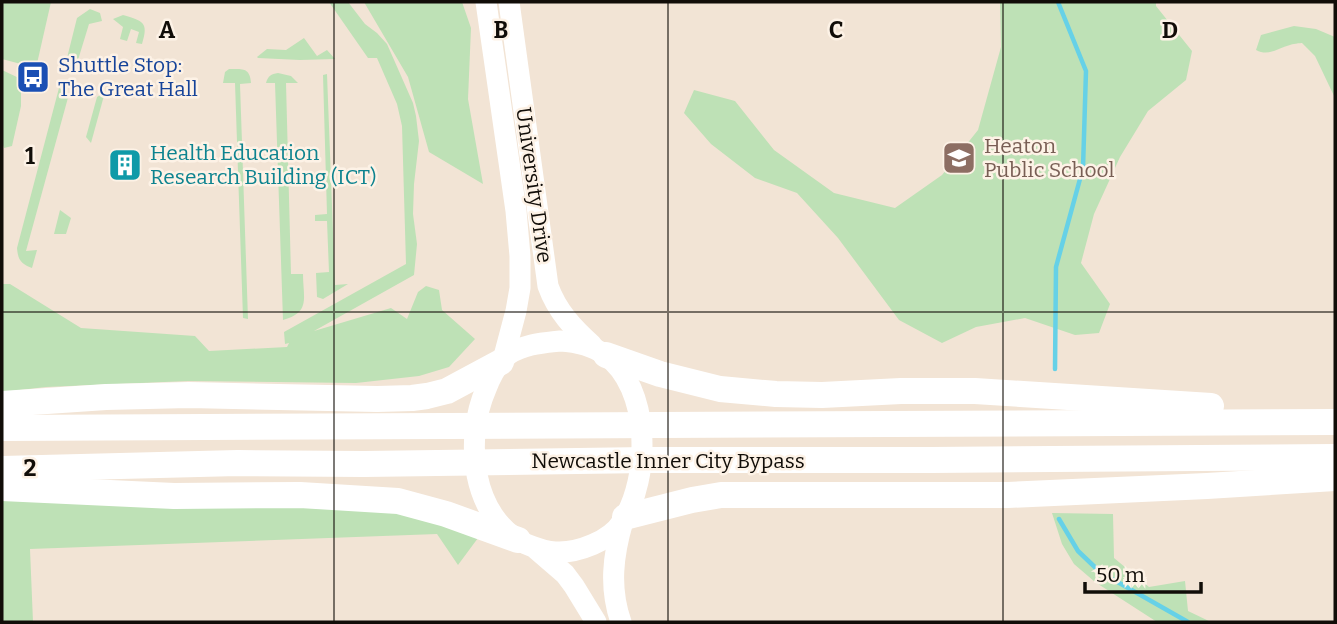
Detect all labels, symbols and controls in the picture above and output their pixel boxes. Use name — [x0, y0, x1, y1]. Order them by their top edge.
text: A — [159, 16, 176, 44]
text: B — [494, 16, 508, 44]
text: C — [829, 16, 843, 44]
text: D — [1162, 16, 1178, 44]
place label: Shuttle Stop: The Great Hall — [58, 52, 198, 102]
bus stop icon: Shuttle Stop: The Great Hall — [14, 58, 52, 96]
street label: University Drive — [510, 106, 558, 264]
place label: Heaton Public School — [984, 133, 1115, 183]
school or university icon: Heaton Public School — [940, 139, 978, 177]
place label: Health Education Research Building (ICT) — [150, 140, 376, 190]
text: 1 — [25, 142, 35, 170]
building icon: Health Education Research Building (ICT) — [106, 146, 144, 184]
street label: Newcastle Inner City Bypass — [531, 448, 805, 474]
text: 2 — [24, 454, 37, 482]
scale bar — [1085, 550, 1200, 594]
text: 50 m — [1096, 562, 1145, 588]

